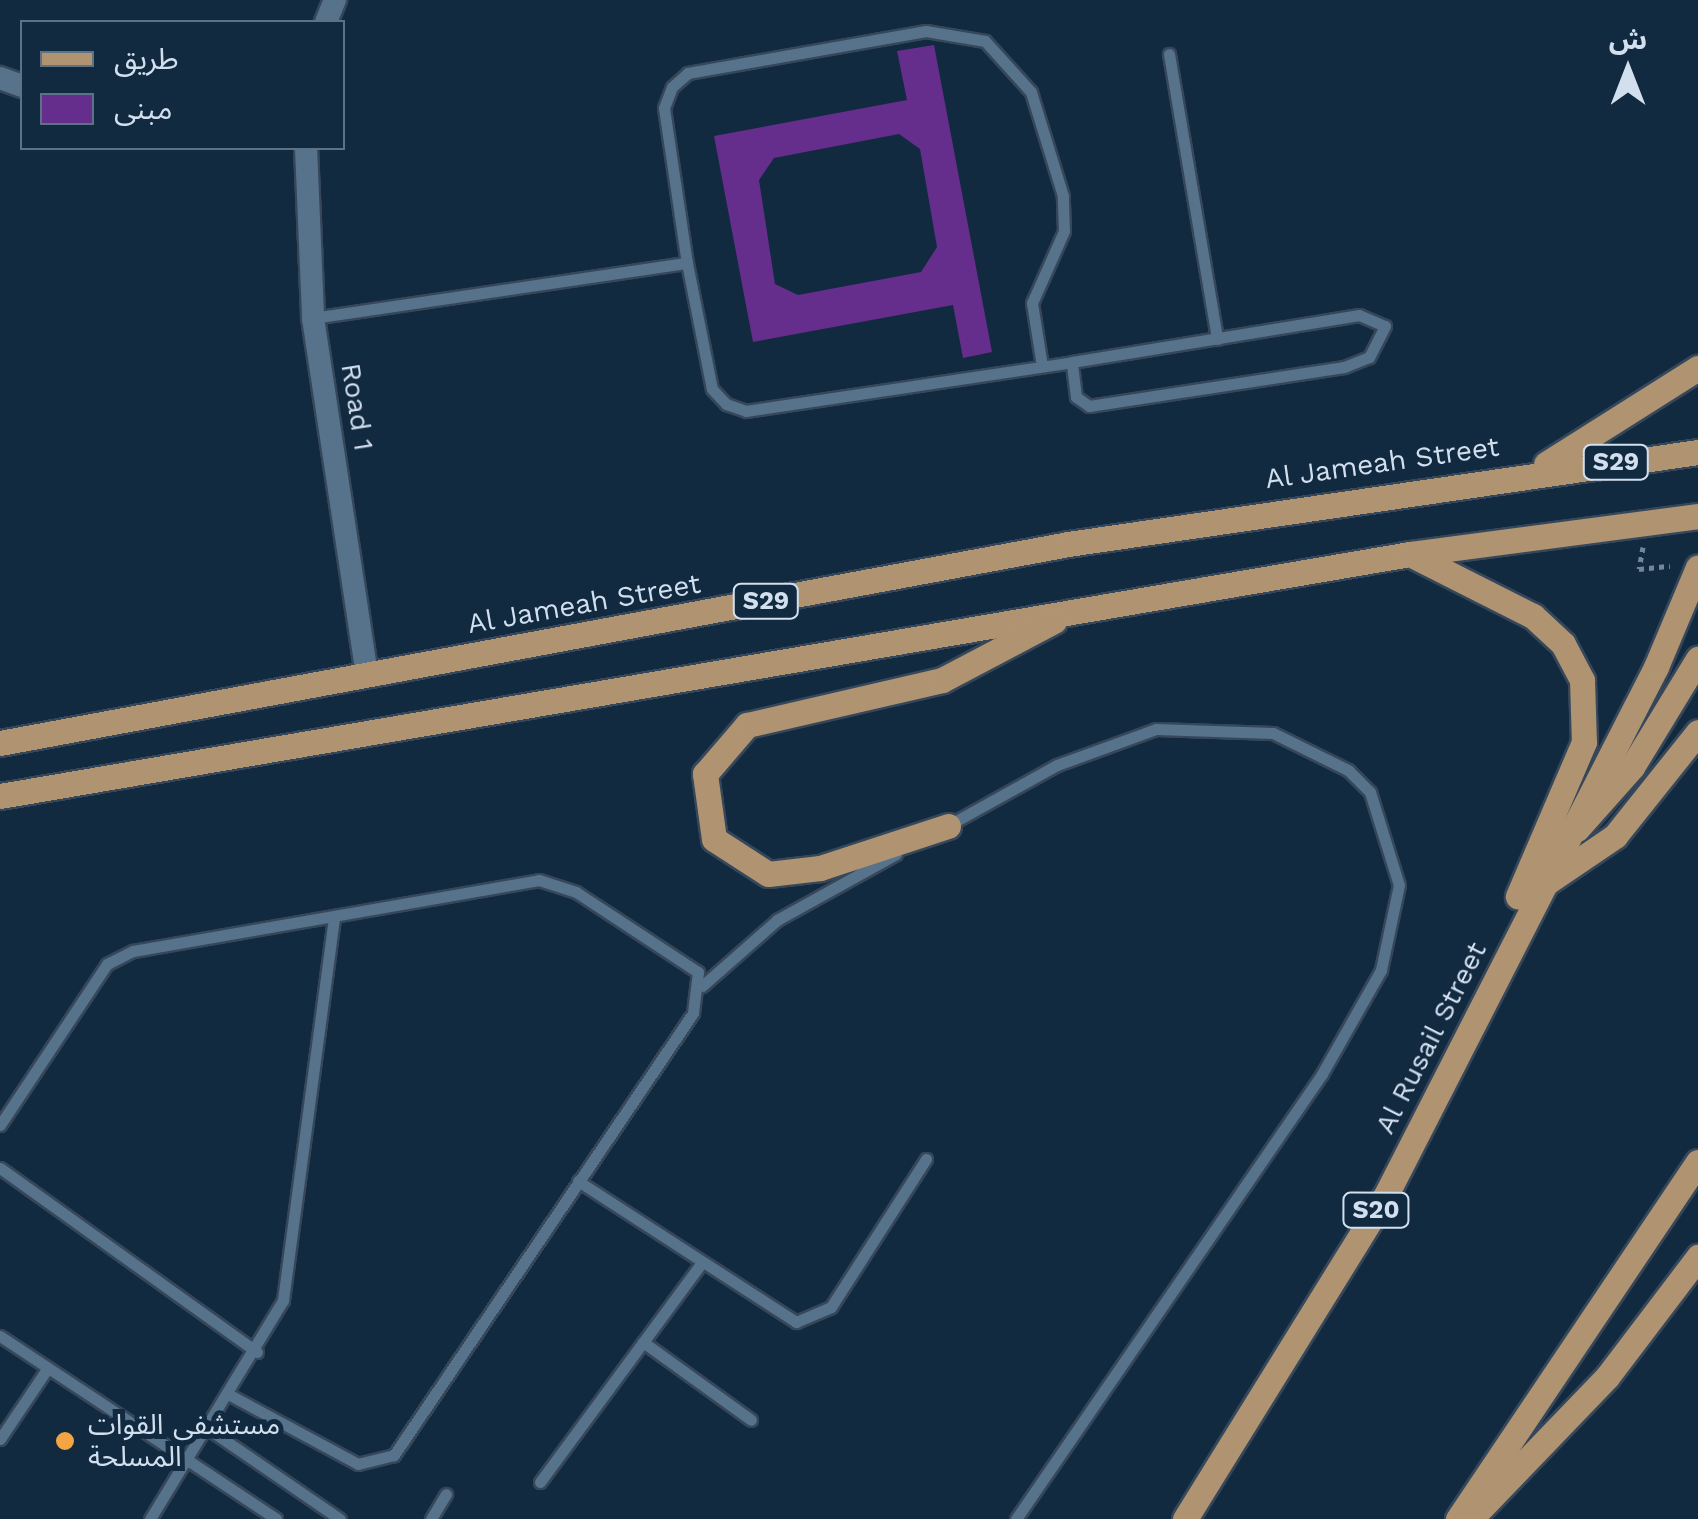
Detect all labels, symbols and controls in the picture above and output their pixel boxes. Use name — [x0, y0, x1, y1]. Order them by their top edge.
legend — [20, 20, 345, 150]
north arrow — [1578, 20, 1678, 120]
text: ش — [1609, 23, 1647, 56]
text: طريق — [114, 41, 179, 76]
text: مبنى — [114, 91, 172, 126]
street label: Road 1 — [333, 361, 381, 453]
street label: Al Jameah Street — [1262, 430, 1502, 496]
road number: S29 — [1581, 442, 1651, 482]
street label: Al Jameah Street — [464, 567, 704, 641]
road number: S29 — [731, 581, 801, 621]
street label: Al Rusail Street — [1368, 936, 1494, 1140]
road number: S20 — [1341, 1190, 1411, 1230]
place label: مستشفى القوات المسلحة — [88, 1408, 280, 1474]
marker: مستشفى القوات المسلحة — [52, 1428, 78, 1454]

